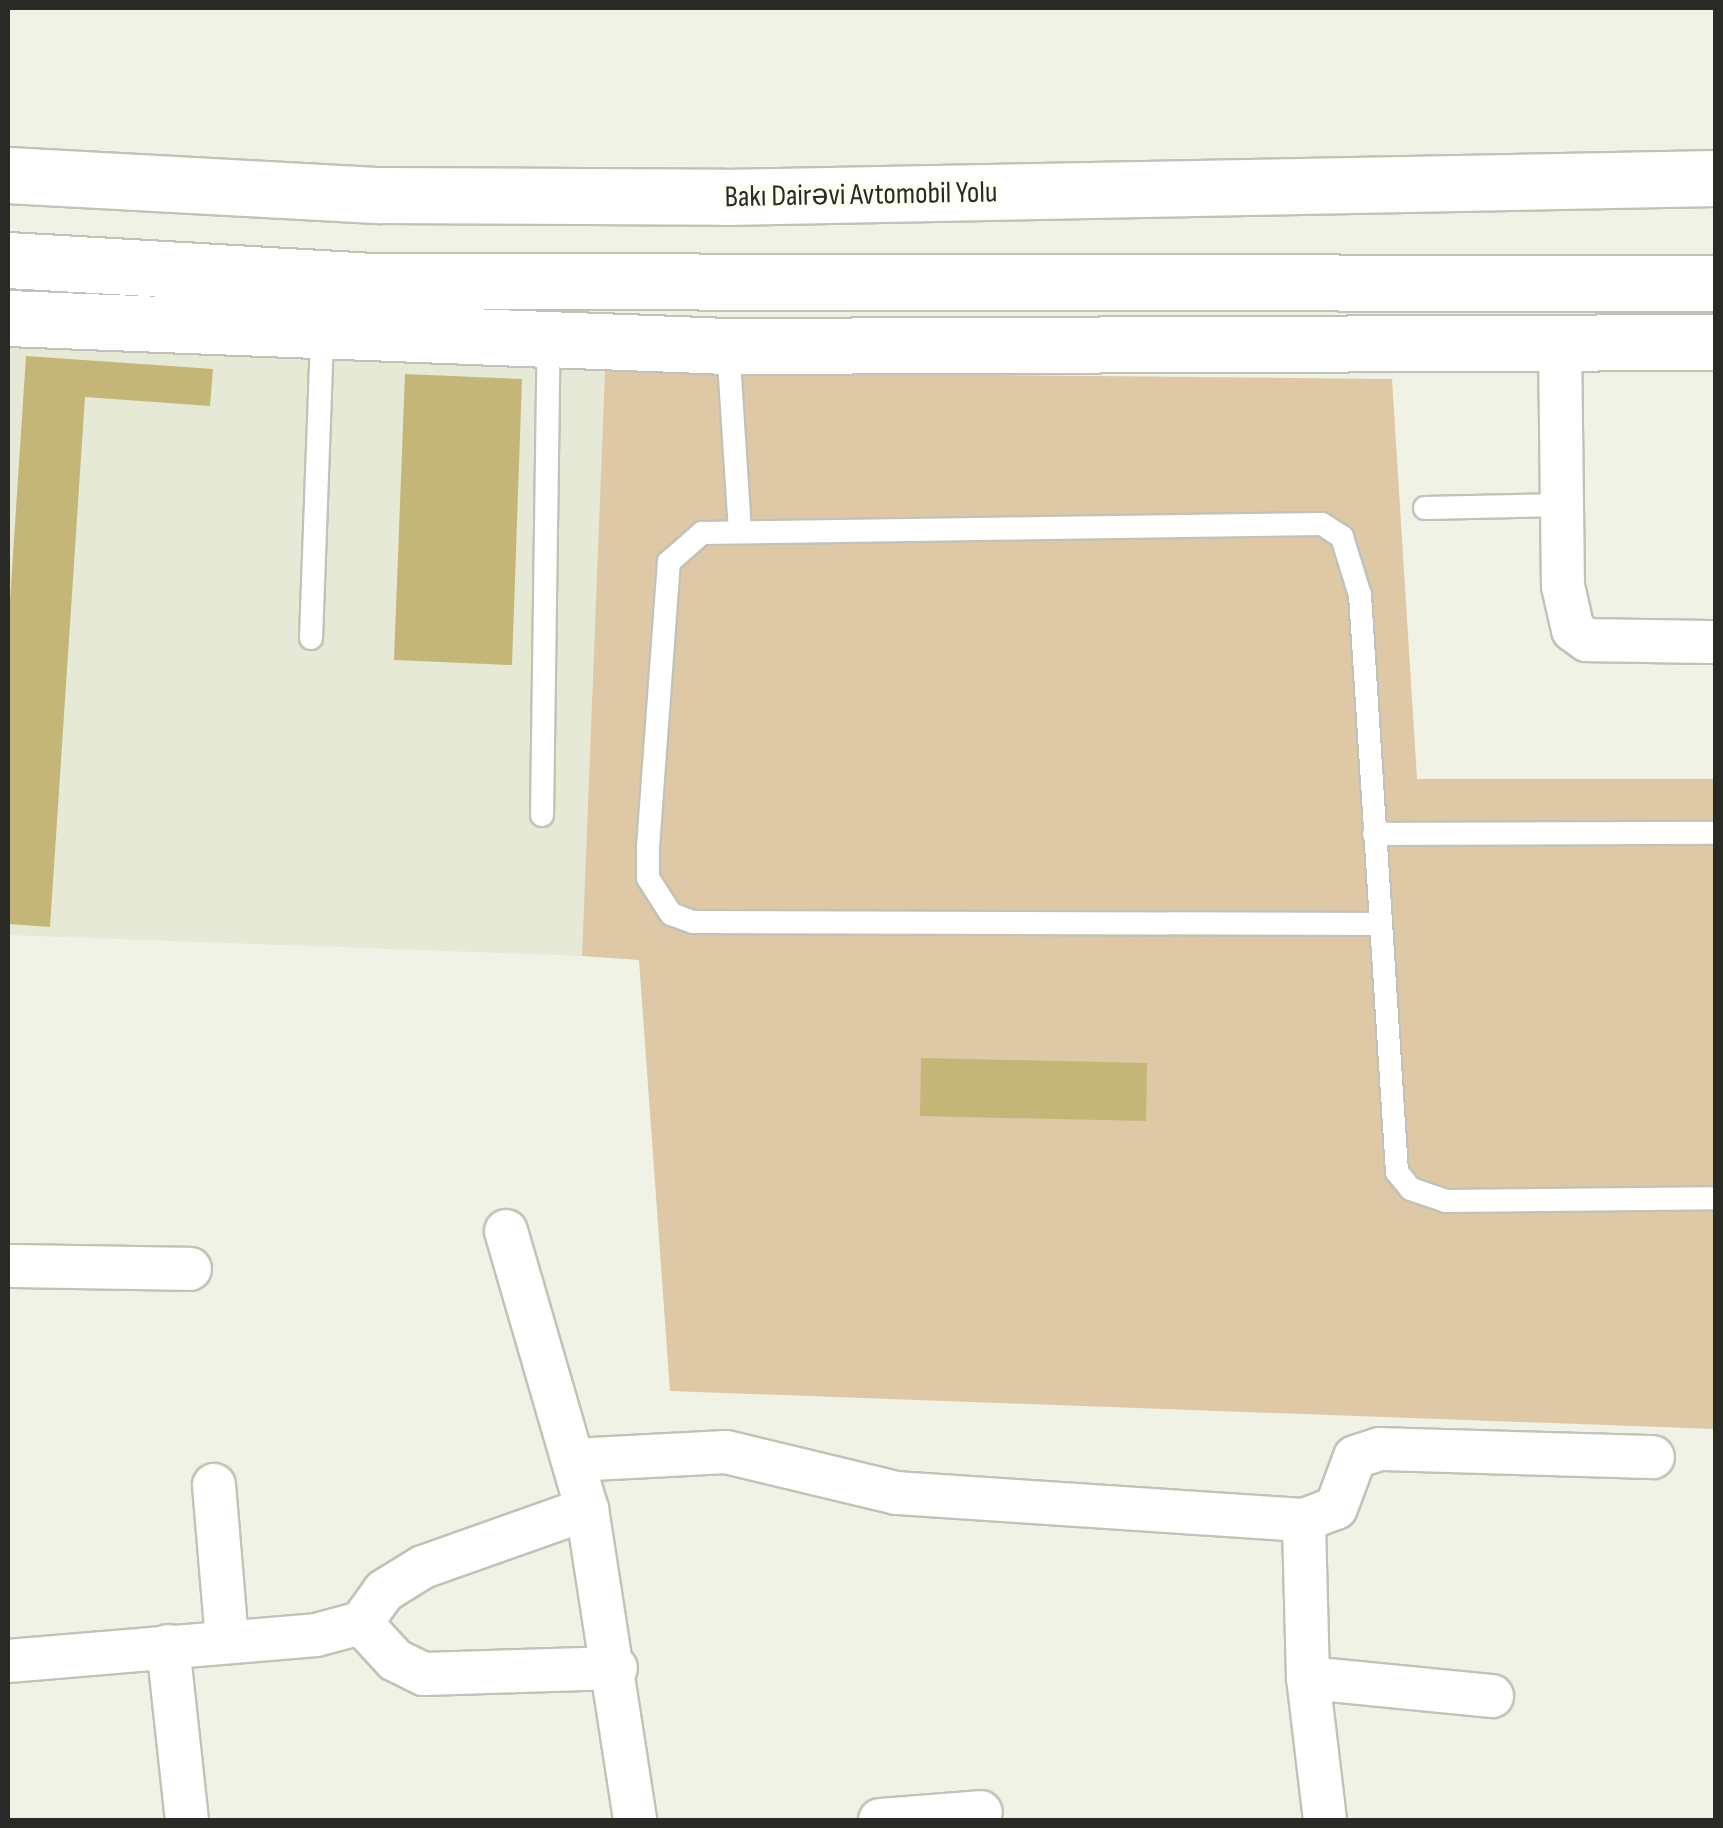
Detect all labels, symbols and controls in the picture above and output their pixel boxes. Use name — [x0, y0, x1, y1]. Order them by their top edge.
street label: Bakı Dairəvi Avtomobil Yolu — [724, 175, 998, 215]

